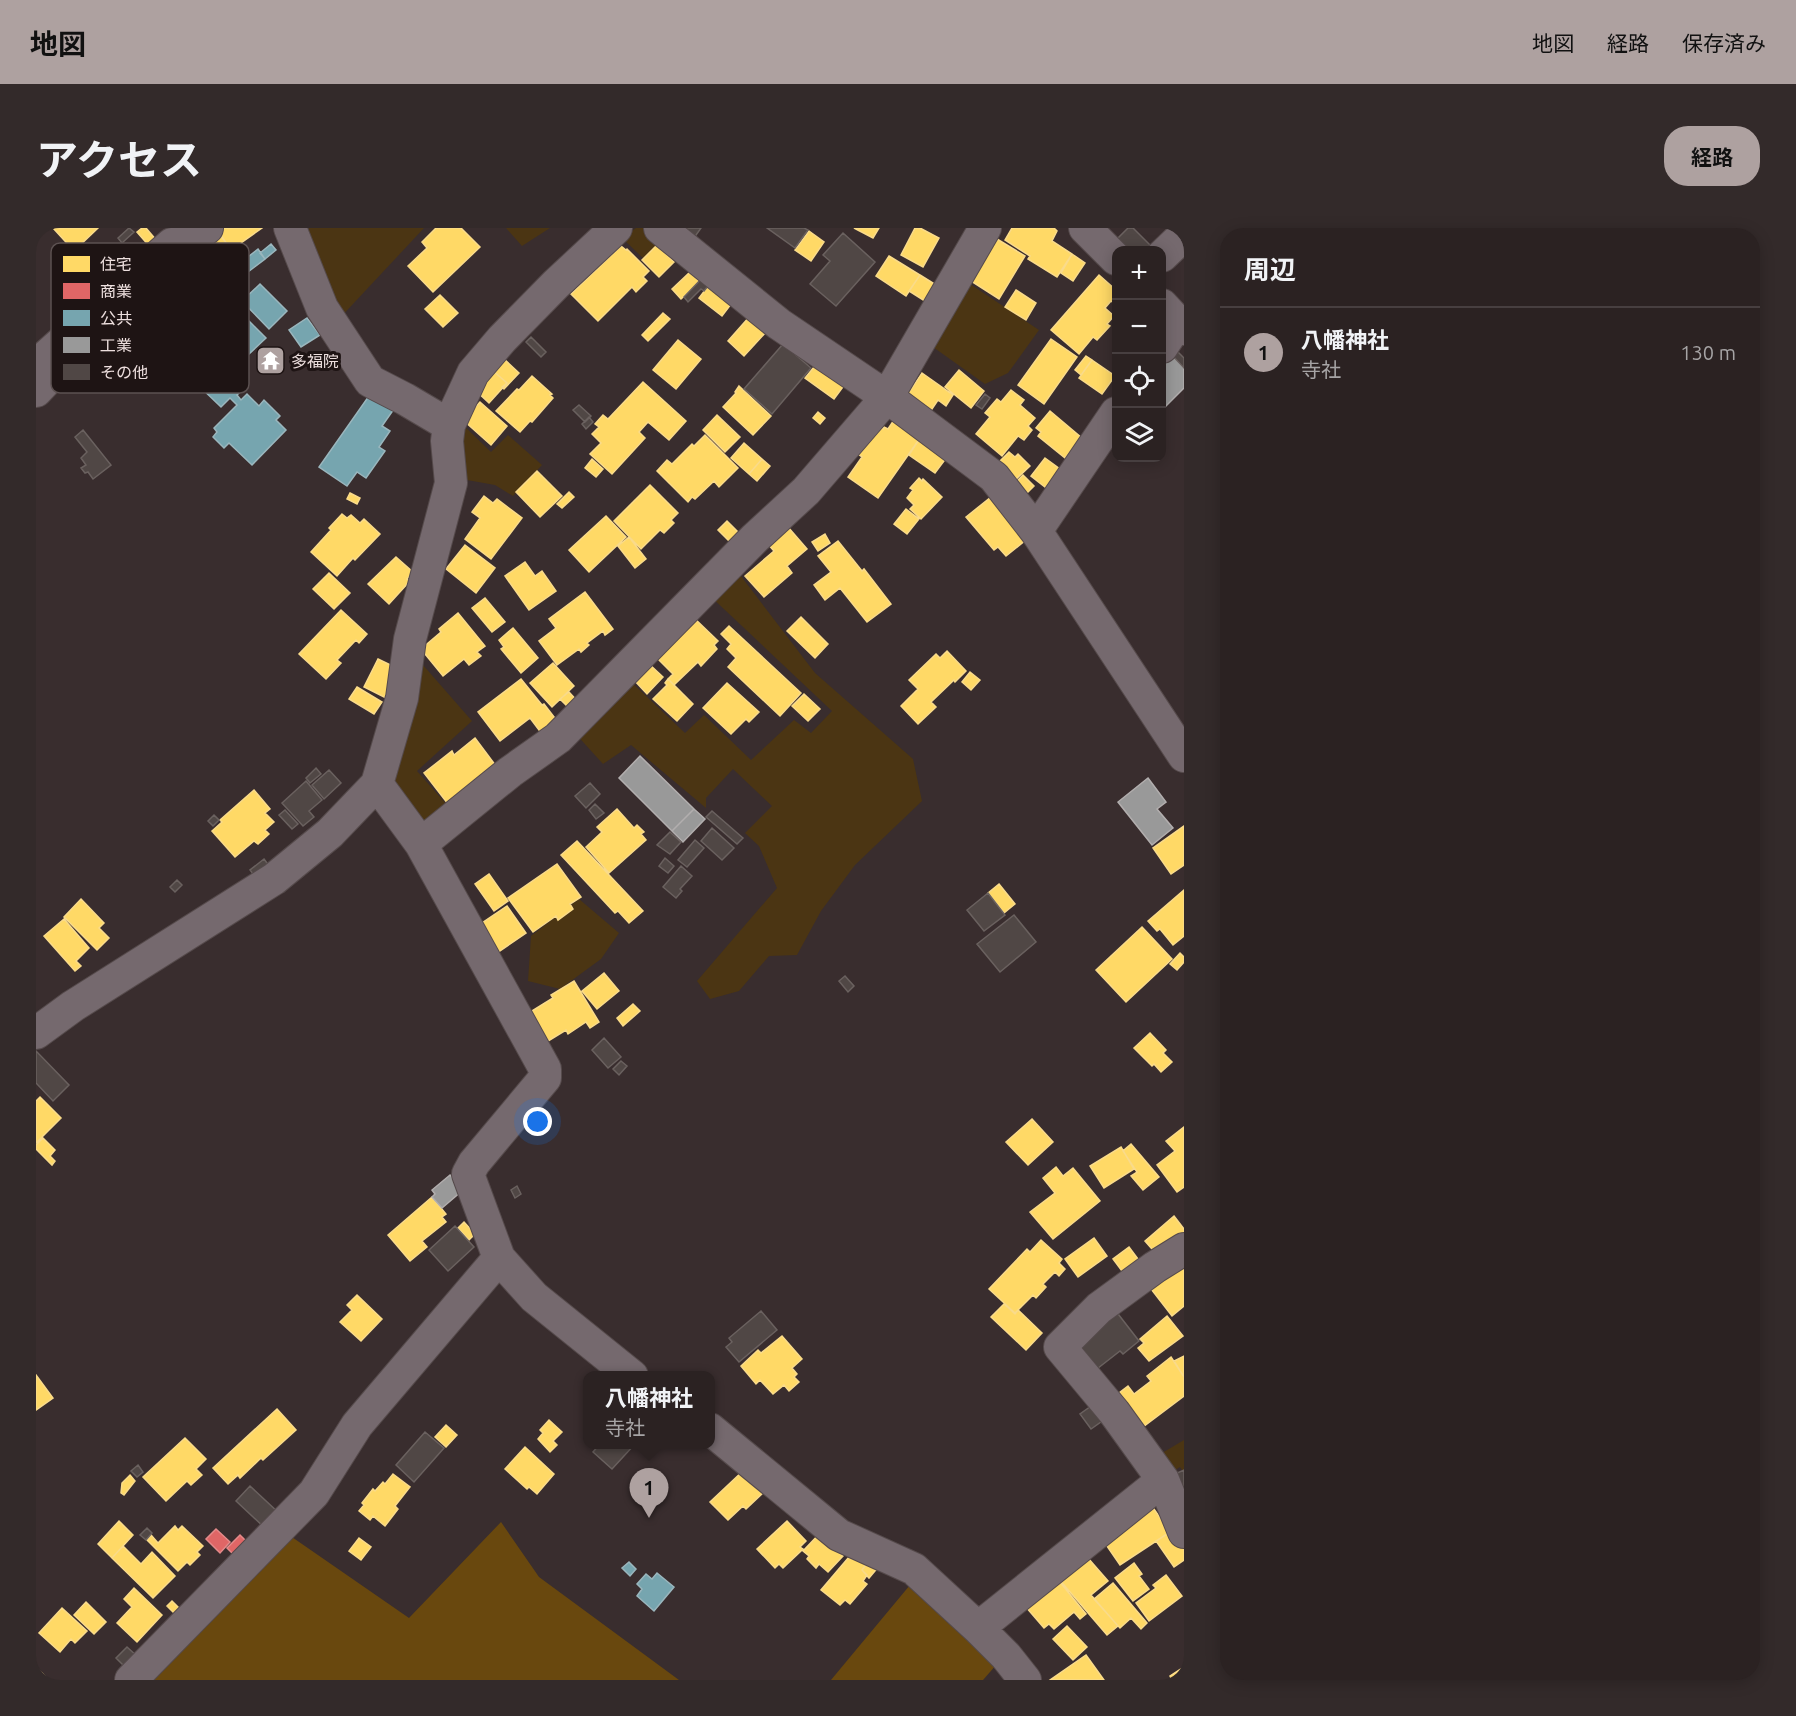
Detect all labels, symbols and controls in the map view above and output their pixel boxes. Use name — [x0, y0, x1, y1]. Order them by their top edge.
text: 地図 — [30, 28, 86, 59]
text: 地図 — [1532, 31, 1574, 55]
text: 経路 — [1607, 31, 1649, 55]
text: 保存済み — [1682, 31, 1766, 55]
button: 経路 — [1664, 126, 1760, 186]
text: アクセス — [36, 136, 202, 183]
legend — [51, 243, 249, 393]
map controls — [1112, 246, 1166, 462]
button: + — [1112, 246, 1166, 300]
text: 住宅 — [100, 255, 132, 273]
text: 周辺 — [1244, 255, 1296, 284]
text: 商業 — [100, 282, 132, 300]
button: − — [1112, 300, 1166, 354]
text: 公共 — [100, 309, 132, 327]
text: 八幡神社 — [1301, 327, 1389, 352]
text: 工業 — [100, 336, 132, 354]
text: 1 — [1258, 341, 1269, 364]
text: 130 m — [1680, 341, 1736, 364]
temple icon: 多福院 — [254, 345, 286, 377]
place label: 多福院 — [291, 352, 339, 370]
button: locate — [1112, 354, 1166, 408]
text: 寺社 — [1301, 358, 1341, 381]
text: その他 — [100, 363, 148, 381]
button: layers — [1112, 408, 1166, 462]
your location — [523, 1107, 552, 1136]
popup — [583, 1371, 715, 1449]
text: 八幡神社 — [605, 1385, 693, 1410]
text: 寺社 — [605, 1416, 645, 1439]
pin: 1 — [630, 1468, 668, 1518]

